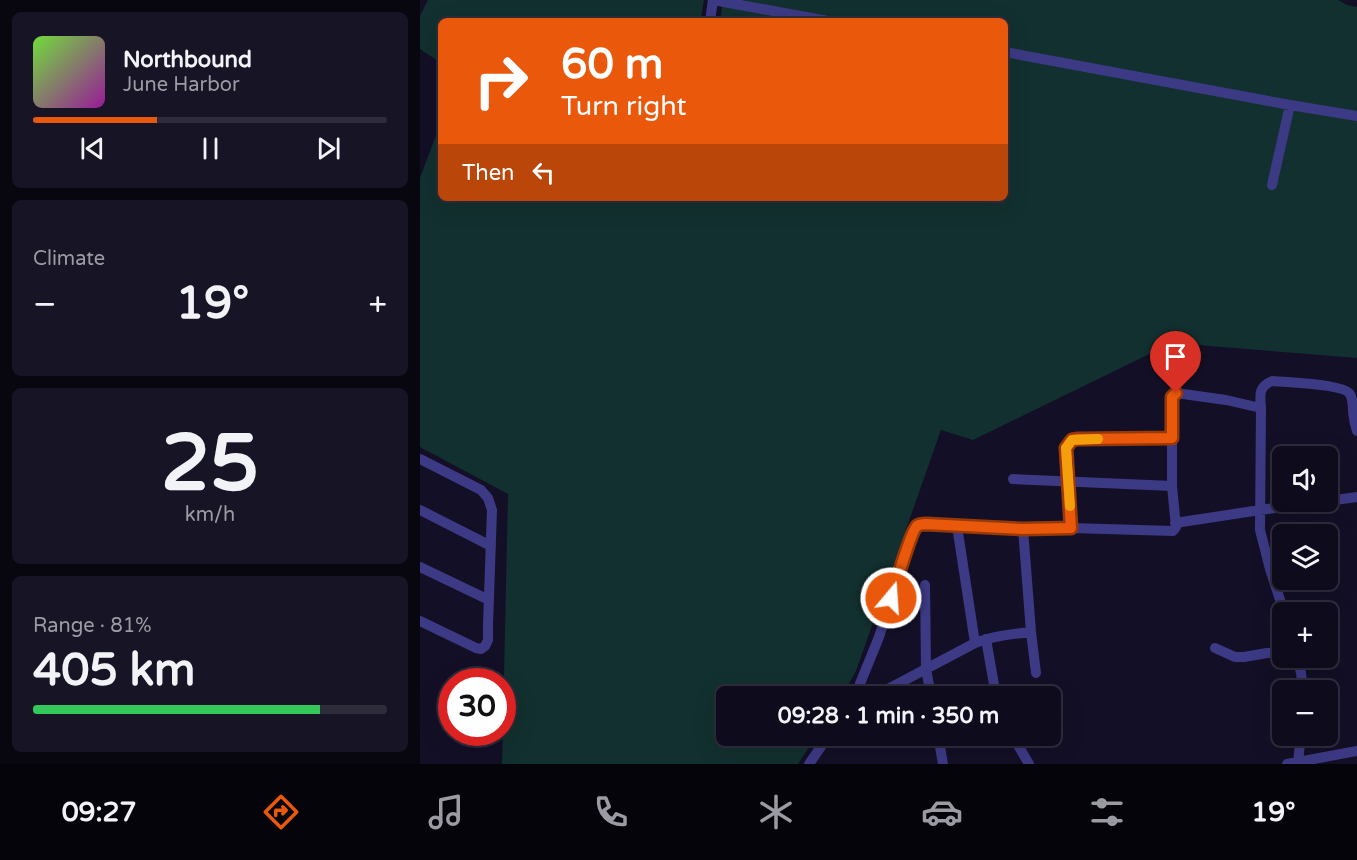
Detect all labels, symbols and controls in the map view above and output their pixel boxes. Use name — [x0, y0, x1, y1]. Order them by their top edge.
text: 60 m — [561, 39, 663, 90]
icon: right — [462, 42, 540, 120]
text: Northbound — [123, 47, 252, 73]
text: June Harbor — [123, 73, 240, 97]
text: Turn right — [561, 90, 687, 123]
icon: previous — [76, 132, 109, 165]
icon: pause — [194, 132, 227, 165]
icon: next — [312, 132, 345, 165]
icon: left — [527, 156, 560, 189]
text: Then — [462, 160, 515, 186]
text: Climate — [33, 247, 105, 271]
text: 19° — [176, 277, 249, 331]
text: − — [33, 285, 57, 324]
text: + — [368, 285, 387, 324]
pin — [1150, 331, 1201, 393]
icon: arrive — [1159, 340, 1192, 373]
text: 25 — [161, 417, 259, 511]
map controls — [1272, 446, 1338, 746]
button: sound — [1272, 446, 1338, 512]
text: km/h — [185, 503, 235, 527]
button: layers — [1272, 524, 1338, 590]
position arrow — [859, 566, 923, 630]
button: + — [1272, 602, 1338, 668]
text: Range · 81% — [33, 614, 152, 638]
text: 405 km — [33, 644, 195, 698]
speed limit sign: 30 — [438, 668, 516, 746]
button: − — [1272, 680, 1338, 746]
text: 09:28 · 1 min · 350 m — [778, 703, 999, 729]
icon: directions — [260, 791, 302, 833]
icon: music — [425, 791, 467, 833]
icon: phone — [590, 791, 632, 833]
icon: climate — [755, 791, 797, 833]
icon: car — [921, 791, 963, 833]
icon: filters — [1086, 791, 1128, 833]
text: 09:27 — [62, 796, 136, 829]
text: 19° — [1251, 796, 1295, 829]

